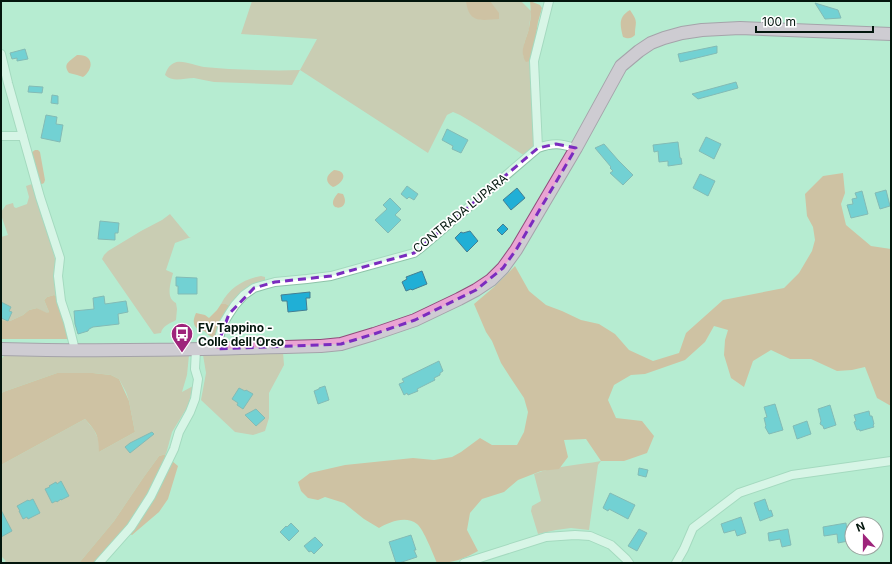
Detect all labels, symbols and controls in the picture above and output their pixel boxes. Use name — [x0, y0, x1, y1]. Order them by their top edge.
scale bar — [756, 8, 873, 34]
text: 100 m — [762, 14, 796, 29]
street label: CONTRADA LUPARA — [410, 170, 510, 256]
place label: FV Tappino - Colle dell'Orso — [198, 320, 284, 349]
bus stop icon: FV Tappino - Colle dell'Orso — [169, 321, 195, 354]
north arrow — [844, 516, 884, 556]
text: N — [854, 519, 867, 535]

